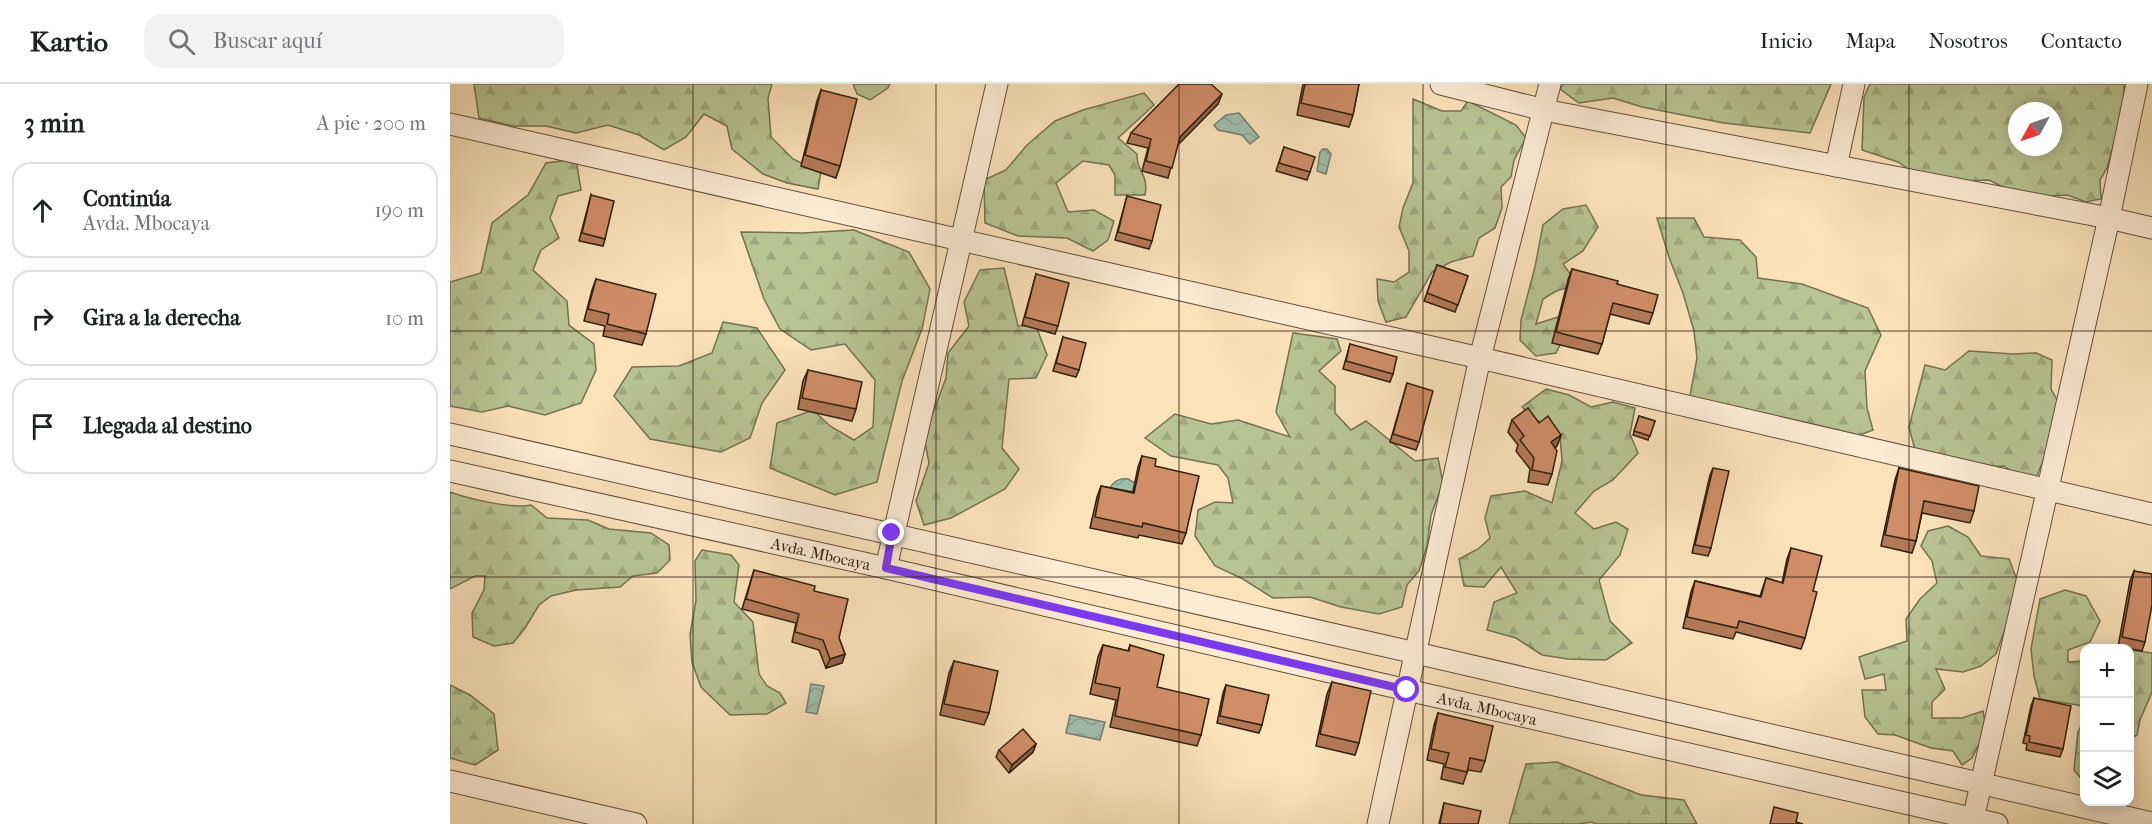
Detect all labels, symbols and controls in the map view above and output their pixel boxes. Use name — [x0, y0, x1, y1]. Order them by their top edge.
search box — [144, 14, 564, 68]
text: Kartio — [30, 25, 108, 58]
icon: search — [165, 25, 198, 58]
text: Buscar aquí — [213, 28, 322, 54]
text: Inicio — [1760, 29, 1812, 53]
text: Mapa — [1845, 29, 1895, 53]
text: Nosotros — [1928, 29, 2008, 53]
text: Contacto — [2041, 29, 2122, 53]
north arrow — [2008, 102, 2062, 156]
text: 3 min — [24, 108, 85, 139]
text: A pie · 200 m — [316, 112, 426, 135]
text: Continúa — [83, 186, 171, 212]
icon: ahead — [26, 194, 59, 227]
text: 190 m — [374, 199, 424, 222]
text: Avda. Mbocaya — [83, 212, 210, 235]
icon: right — [26, 302, 59, 335]
text: Gira a la derecha — [83, 305, 240, 331]
text: 10 m — [385, 307, 424, 330]
icon: arrive — [26, 410, 59, 443]
text: Llegada al destino — [83, 413, 252, 439]
route end — [878, 519, 904, 545]
street label: Avda. Mbocaya — [768, 533, 873, 574]
map controls — [2080, 644, 2134, 806]
button: + — [2080, 644, 2134, 698]
route start — [1393, 676, 1419, 702]
street label: Avda. Mbocaya — [1434, 688, 1539, 729]
button: − — [2080, 698, 2134, 752]
button: layers — [2080, 752, 2134, 806]

